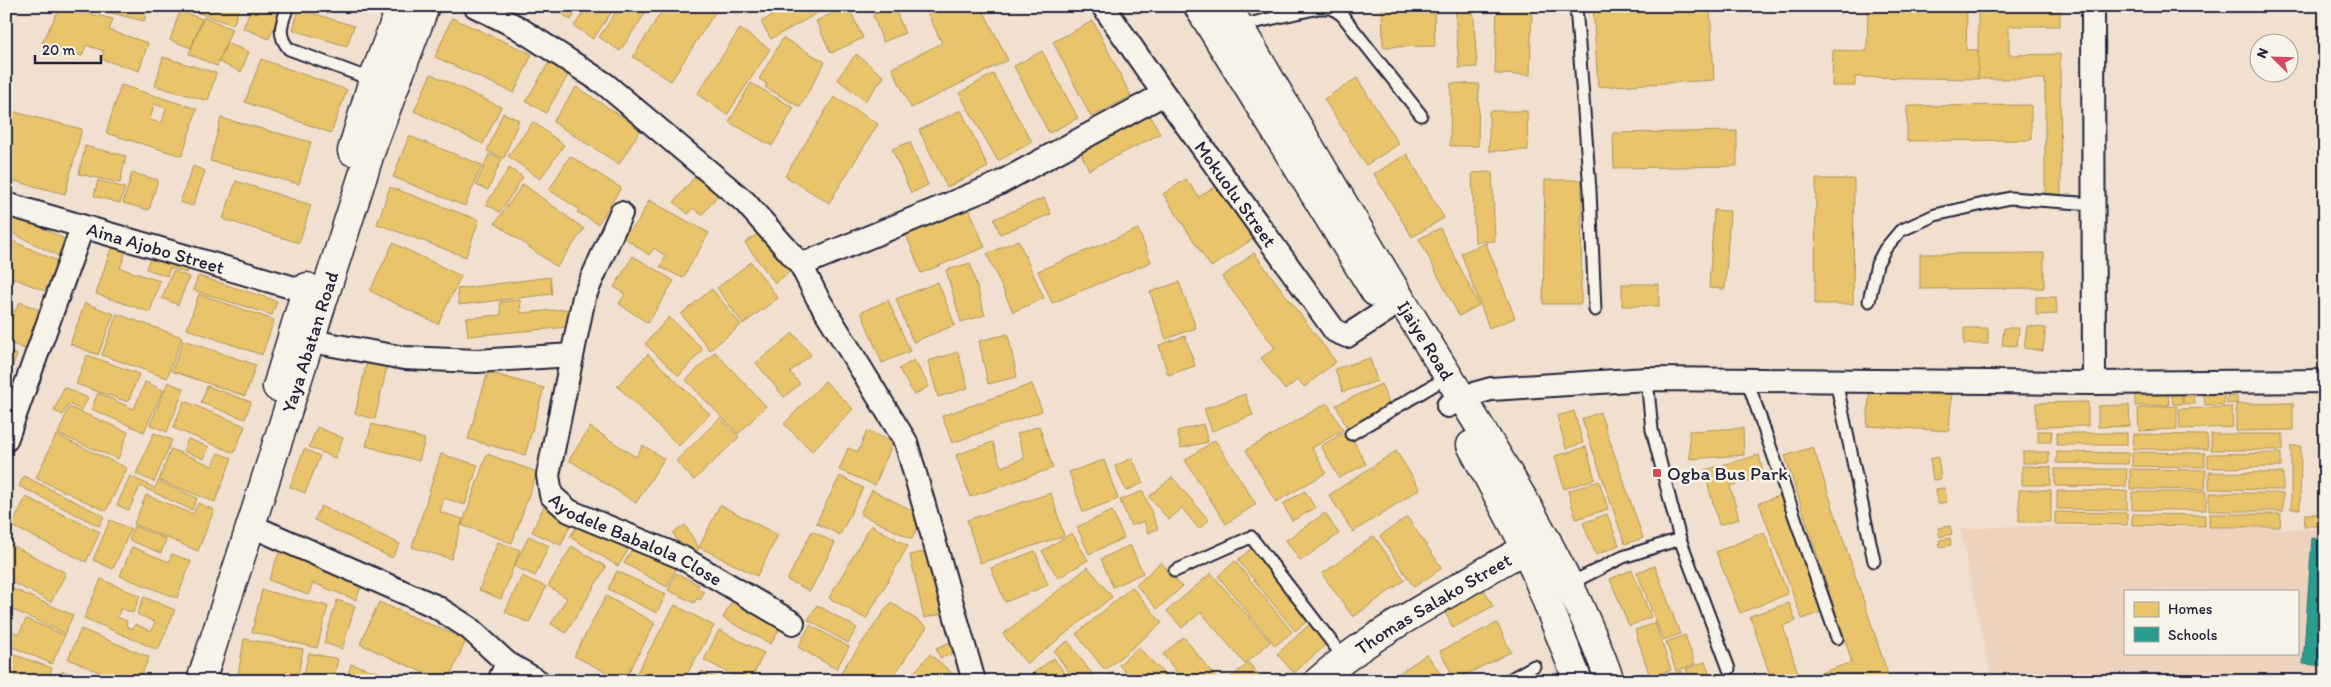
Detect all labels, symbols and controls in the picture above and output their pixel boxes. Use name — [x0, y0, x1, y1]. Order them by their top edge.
scale bar — [35, 32, 101, 64]
north arrow — [2248, 32, 2298, 82]
text: 20 m — [42, 41, 76, 59]
text: N — [2253, 45, 2272, 61]
street label: Mokuolu Street — [1190, 136, 1282, 252]
street label: Aina Ajobo Street — [84, 217, 227, 279]
street label: Yaya Abatan Road — [277, 269, 343, 416]
street label: Ijaiye Road — [1392, 296, 1459, 385]
place label: Ogba Bus Park — [1667, 462, 1788, 485]
marker: Ogba Bus Park — [1651, 467, 1663, 479]
street label: Ayodele Babalola Close — [544, 488, 726, 591]
street label: Thomas Salako Street — [1351, 548, 1515, 660]
legend — [2124, 590, 2298, 654]
text: Homes — [2168, 600, 2213, 618]
text: Schools — [2168, 626, 2218, 644]

